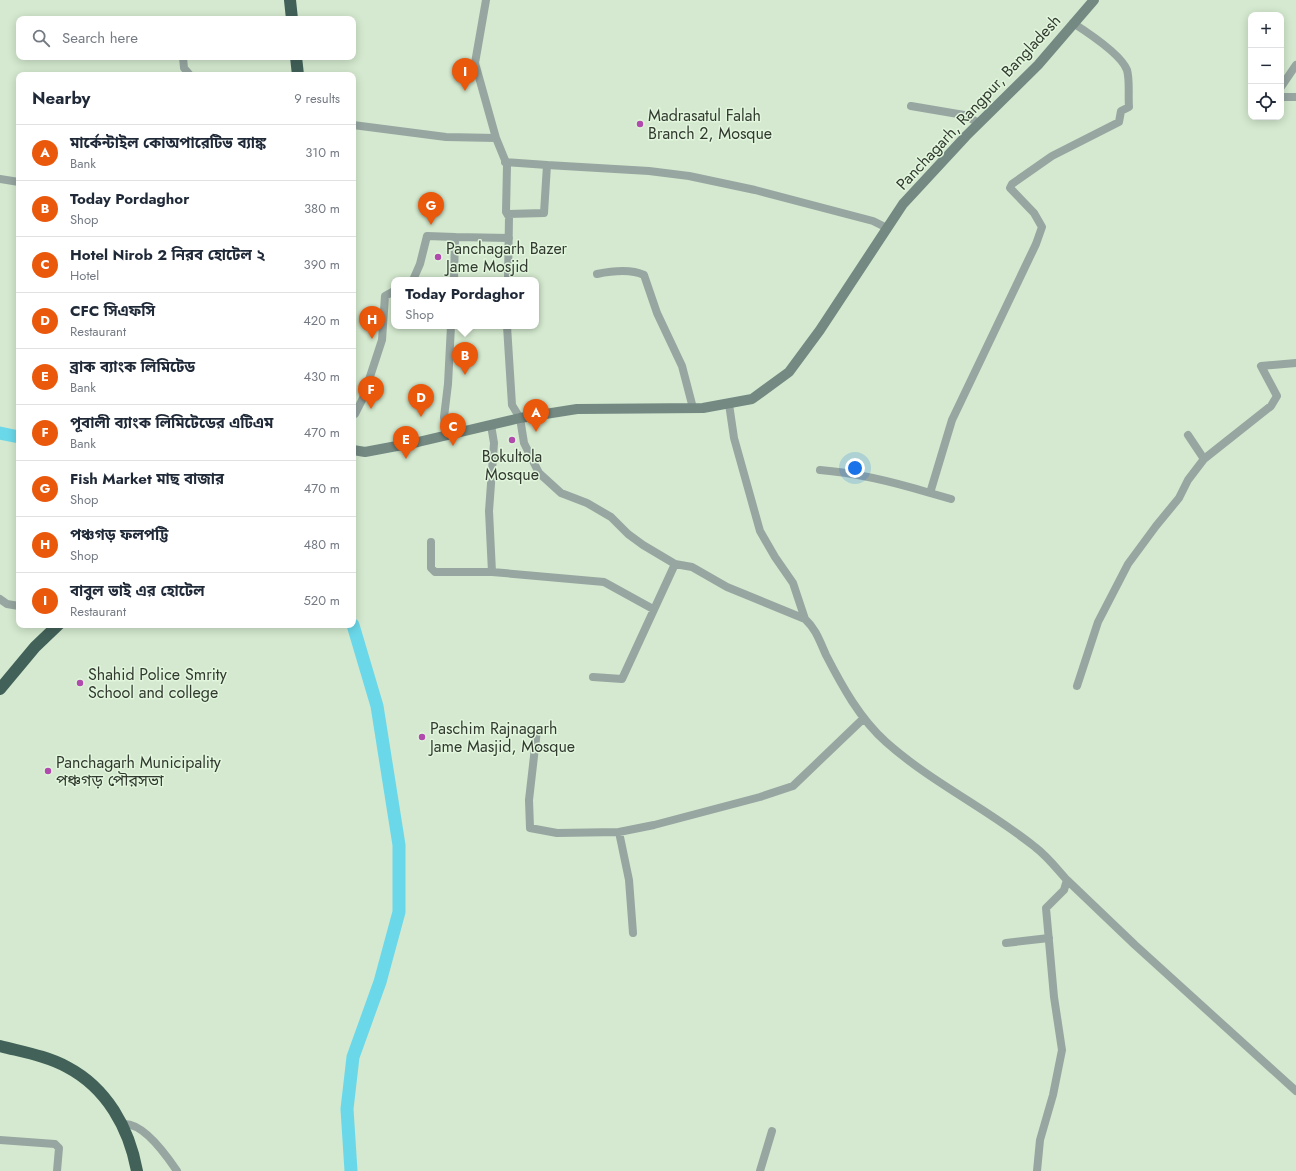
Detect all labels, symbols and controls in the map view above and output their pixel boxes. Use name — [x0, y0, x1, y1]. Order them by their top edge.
street label: Panchagarh, Rangpur, Bangladesh — [891, 10, 1066, 195]
map controls — [1248, 12, 1284, 120]
button: + — [1248, 12, 1284, 48]
search box — [16, 16, 356, 60]
icon: search — [30, 27, 52, 49]
text: Search here — [62, 27, 138, 49]
button: − — [1248, 48, 1284, 84]
pin: I — [452, 58, 478, 91]
button: locate — [1248, 84, 1284, 120]
text: Nearby — [32, 86, 90, 110]
text: 9 results — [294, 89, 340, 108]
place label: Madrasatul Falah Branch 2, Mosque — [648, 104, 772, 145]
marker: Madrasatul Falah Branch 2, Mosque — [635, 119, 645, 129]
text: মার্কেন্টাইল কোঅপারেটিভ ব্যাঙ্ক — [70, 132, 266, 154]
text: A — [40, 143, 50, 162]
text: 310 m — [305, 143, 340, 162]
text: Bank — [70, 154, 96, 173]
text: Today Pordaghor — [70, 188, 189, 210]
pin: G — [418, 192, 444, 225]
text: B — [41, 199, 49, 218]
text: 380 m — [304, 199, 340, 218]
text: Shop — [70, 210, 98, 229]
place label: Panchagarh Bazer Jame Mosjid — [444, 237, 568, 278]
text: Hotel Nirob 2 নিরব হোটেল ২ — [70, 244, 265, 266]
marker: Panchagarh Bazer Jame Mosjid — [433, 252, 443, 262]
text: C — [40, 255, 50, 274]
text: 390 m — [304, 255, 340, 274]
text: Hotel — [70, 266, 99, 285]
popup — [391, 277, 539, 329]
text: Today Pordaghor — [405, 283, 525, 305]
text: CFC সিএফসি — [70, 300, 155, 322]
text: Shop — [405, 305, 434, 324]
pin: H — [359, 306, 385, 339]
text: D — [40, 311, 50, 330]
text: 420 m — [303, 311, 340, 330]
text: Restaurant — [70, 322, 126, 341]
pin: B — [452, 342, 478, 375]
text: ব্রাক ব্যাংক লিমিটেড — [70, 356, 195, 378]
text: E — [41, 367, 49, 386]
text: 430 m — [303, 367, 340, 386]
pin: F — [358, 376, 384, 409]
text: Bank — [70, 378, 96, 397]
pin: D — [408, 384, 434, 417]
pin: A — [523, 399, 549, 432]
text: পূবালী ব্যাংক লিমিটেডের এটিএম — [70, 412, 273, 434]
pin: C — [440, 413, 466, 446]
text: F — [41, 423, 49, 442]
text: 470 m — [304, 423, 340, 442]
pin: E — [393, 426, 419, 459]
text: Bank — [70, 434, 96, 453]
marker: Bokultola Mosque — [507, 435, 517, 445]
place label: Bokultola Mosque — [482, 445, 542, 486]
your location — [845, 458, 865, 478]
text: Fish Market মাছ বাজার — [70, 468, 224, 490]
text: G — [40, 479, 50, 498]
text: 470 m — [304, 479, 340, 498]
text: Shop — [70, 490, 98, 509]
text: পঞ্চগড় ফলপট্টি — [70, 524, 168, 546]
text: H — [40, 535, 50, 554]
text: 480 m — [303, 535, 340, 554]
text: Shop — [70, 546, 98, 565]
text: বাবুল ভাই এর হোটেল — [70, 580, 205, 602]
text: I — [43, 591, 47, 610]
text: 520 m — [303, 591, 340, 610]
text: Restaurant — [70, 602, 126, 621]
place label: Shahid Police Smrity School and college — [88, 663, 228, 704]
marker: Shahid Police Smrity School and college — [75, 678, 85, 688]
place label: Paschim Rajnagarh Jame Masjid, Mosque — [428, 717, 575, 758]
marker: Paschim Rajnagarh Jame Masjid, Mosque — [417, 732, 427, 742]
place label: Panchagarh Municipality পঞ্চগড় পৌরসভা — [56, 751, 222, 792]
marker: Panchagarh Municipality পঞ্চগড় পৌরসভা — [43, 766, 53, 776]

